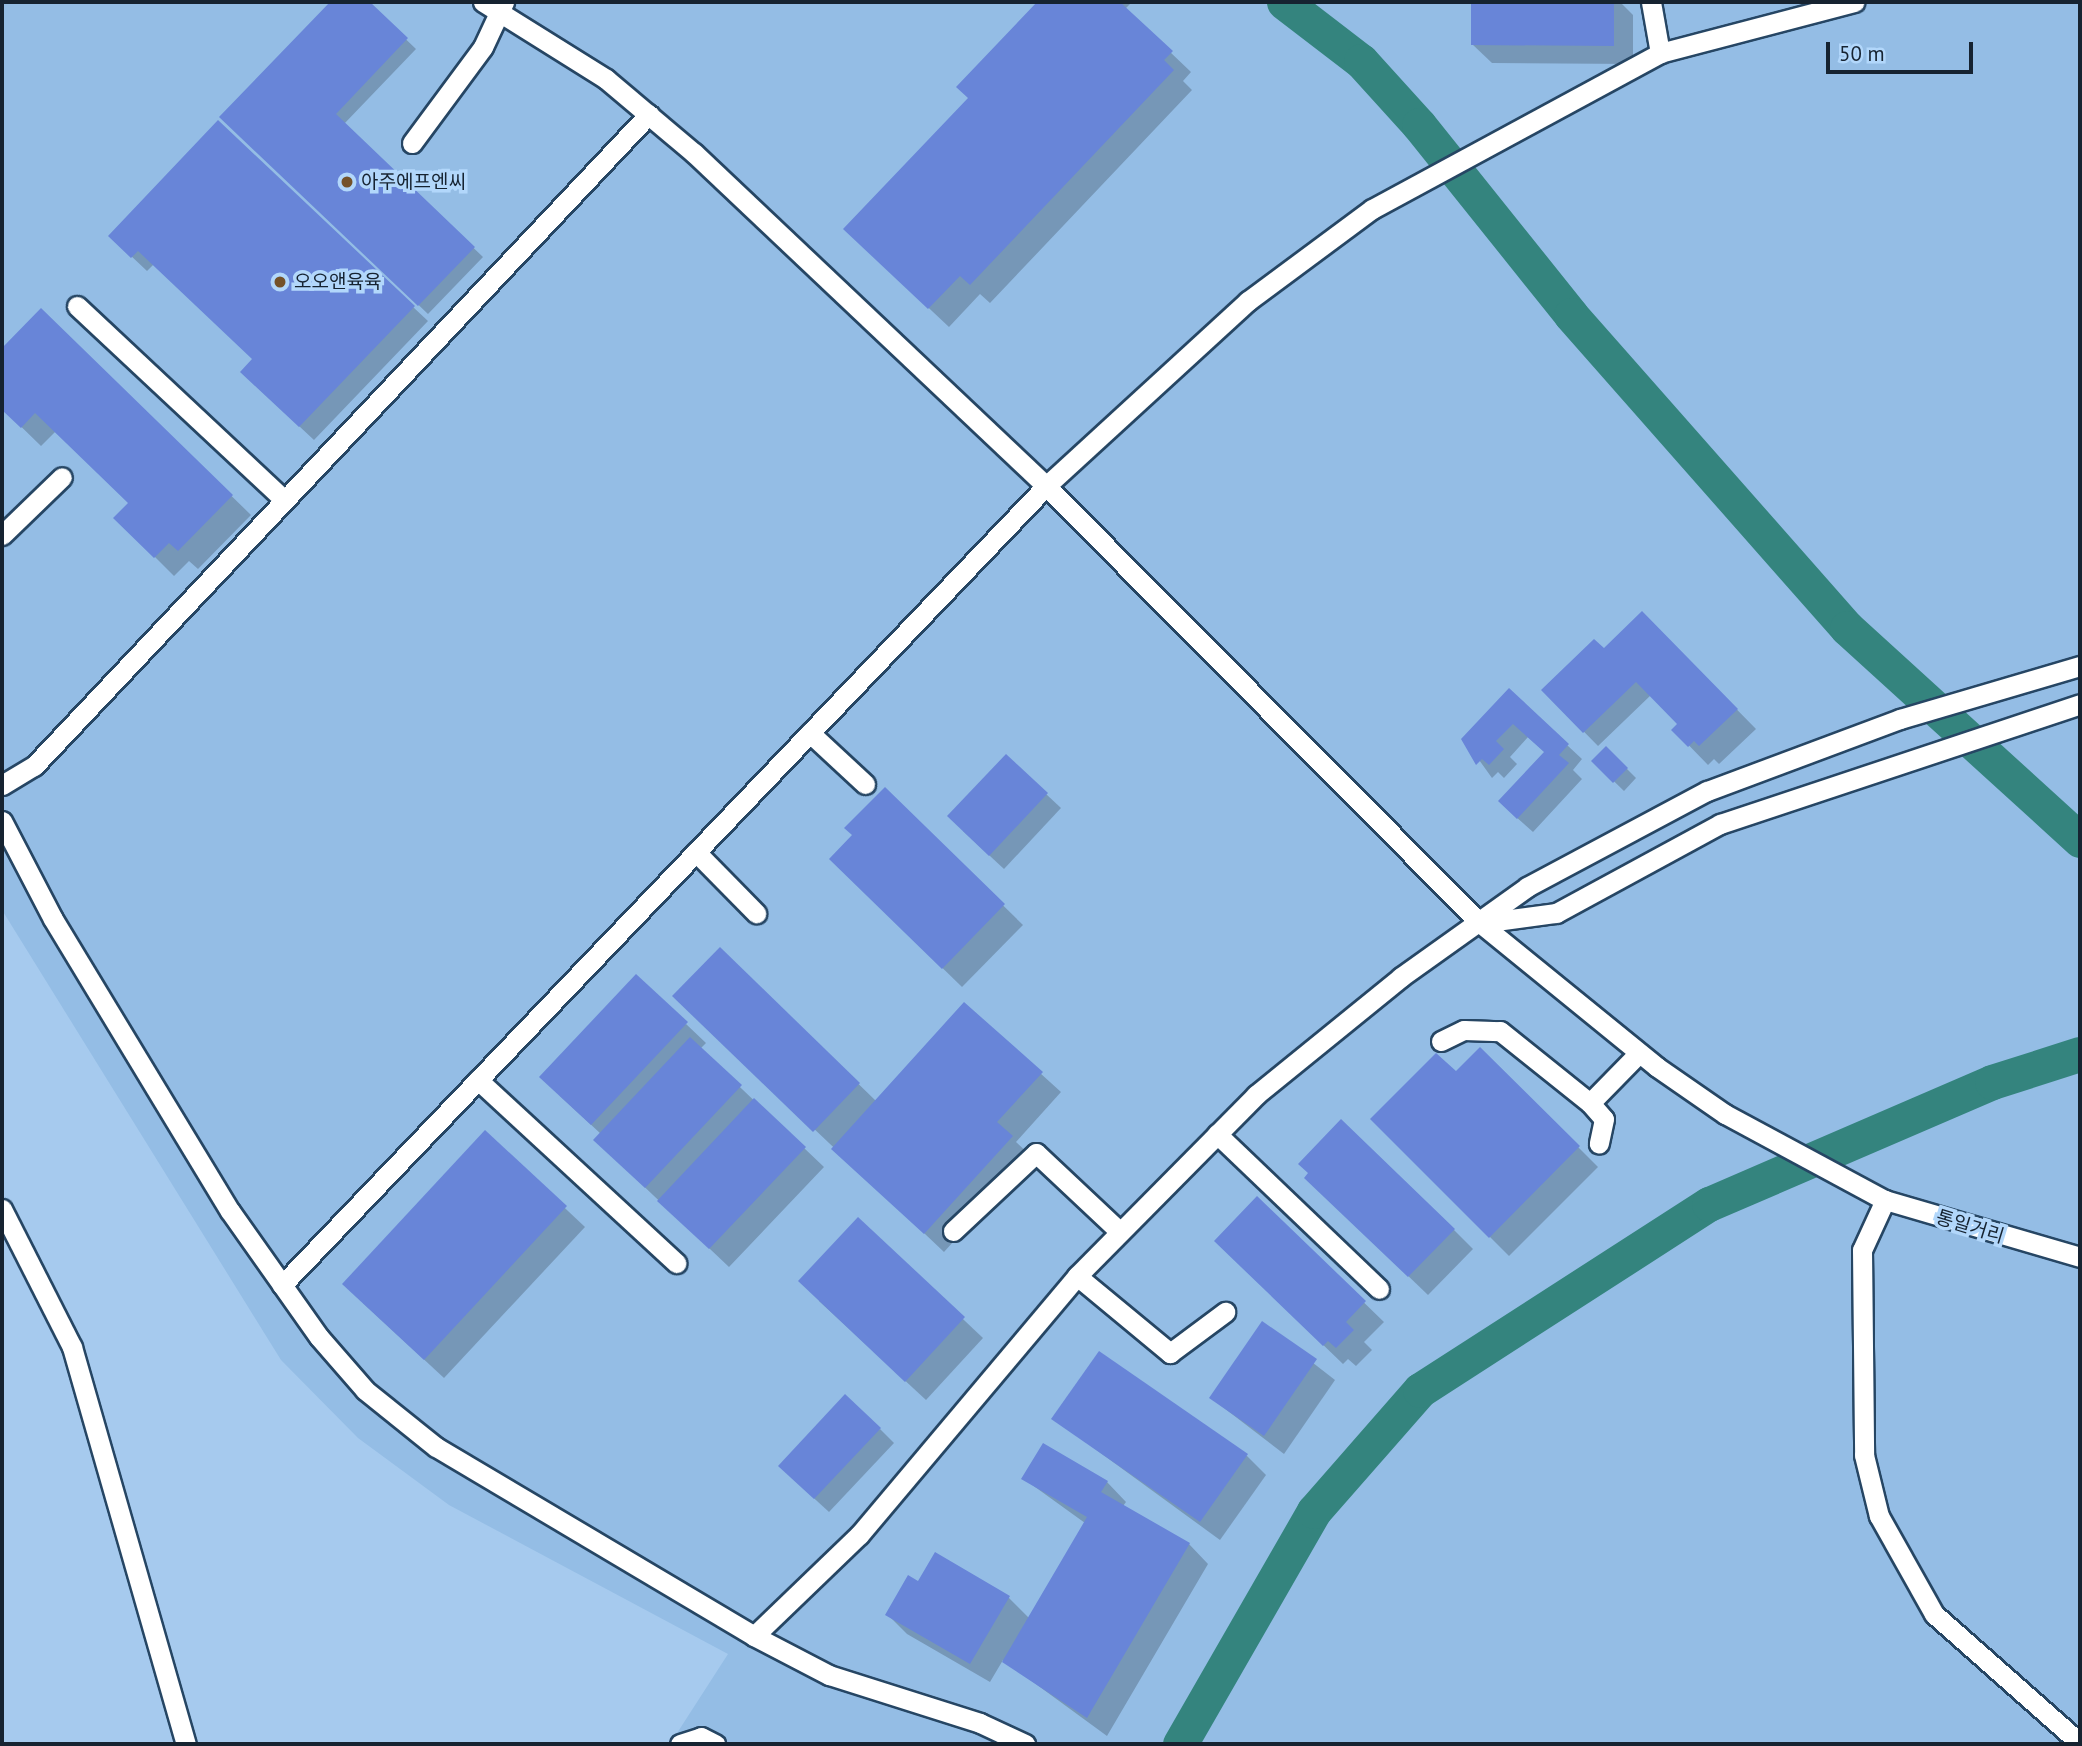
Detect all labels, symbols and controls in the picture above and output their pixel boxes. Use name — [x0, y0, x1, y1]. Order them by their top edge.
scale bar — [1830, 28, 1977, 72]
text: 50 m — [1839, 40, 1885, 67]
place label: 아주에프엔씨 — [361, 171, 466, 193]
marker: 아주에프엔씨 — [339, 174, 355, 190]
place label: 오오앤육육 — [294, 271, 381, 293]
marker: 오오앤육육 — [272, 274, 288, 290]
street label: 통일거리 — [1933, 1206, 2007, 1248]

